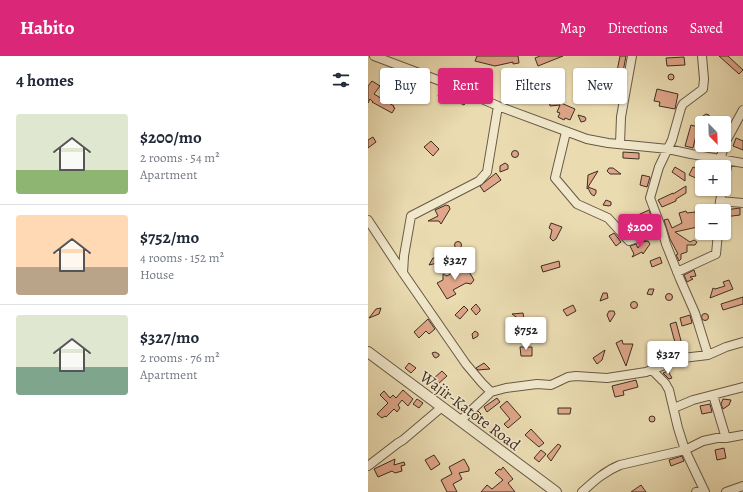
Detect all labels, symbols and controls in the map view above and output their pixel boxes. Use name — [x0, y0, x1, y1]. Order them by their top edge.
text: Habito — [20, 15, 74, 41]
text: Map — [560, 19, 586, 38]
text: Directions — [608, 19, 668, 38]
text: Saved — [690, 19, 723, 38]
chip: Buy — [380, 68, 430, 104]
chip: Rent — [438, 68, 493, 104]
chip: Filters — [501, 68, 565, 104]
chip: New — [573, 68, 627, 104]
text: 4 homes — [16, 69, 74, 92]
icon: filters — [330, 69, 352, 91]
north arrow — [695, 116, 731, 152]
map controls — [695, 116, 731, 240]
text: $200/mo — [140, 126, 202, 149]
icon: home — [48, 130, 96, 178]
text: 2 rooms · 54 m² — [140, 149, 219, 166]
button: + — [695, 160, 731, 196]
text: Apartment — [140, 166, 198, 183]
button: − — [695, 204, 731, 240]
pin: $200 — [616, 214, 664, 248]
text: $200 — [627, 218, 653, 235]
text: $752/mo — [140, 226, 199, 249]
icon: home — [48, 231, 96, 279]
pin: $327 — [431, 247, 479, 281]
text: 4 rooms · 152 m² — [140, 249, 224, 266]
text: $327 — [443, 251, 467, 268]
text: House — [140, 266, 174, 283]
pin: $752 — [502, 317, 550, 351]
text: $752 — [514, 321, 538, 338]
text: $327/mo — [140, 326, 199, 349]
icon: home — [48, 331, 96, 379]
pin: $327 — [644, 341, 692, 375]
text: $327 — [656, 345, 680, 362]
text: 2 rooms · 76 m² — [140, 349, 219, 366]
street label: Wajir-Katote Road — [414, 365, 525, 456]
text: Apartment — [140, 366, 198, 383]

